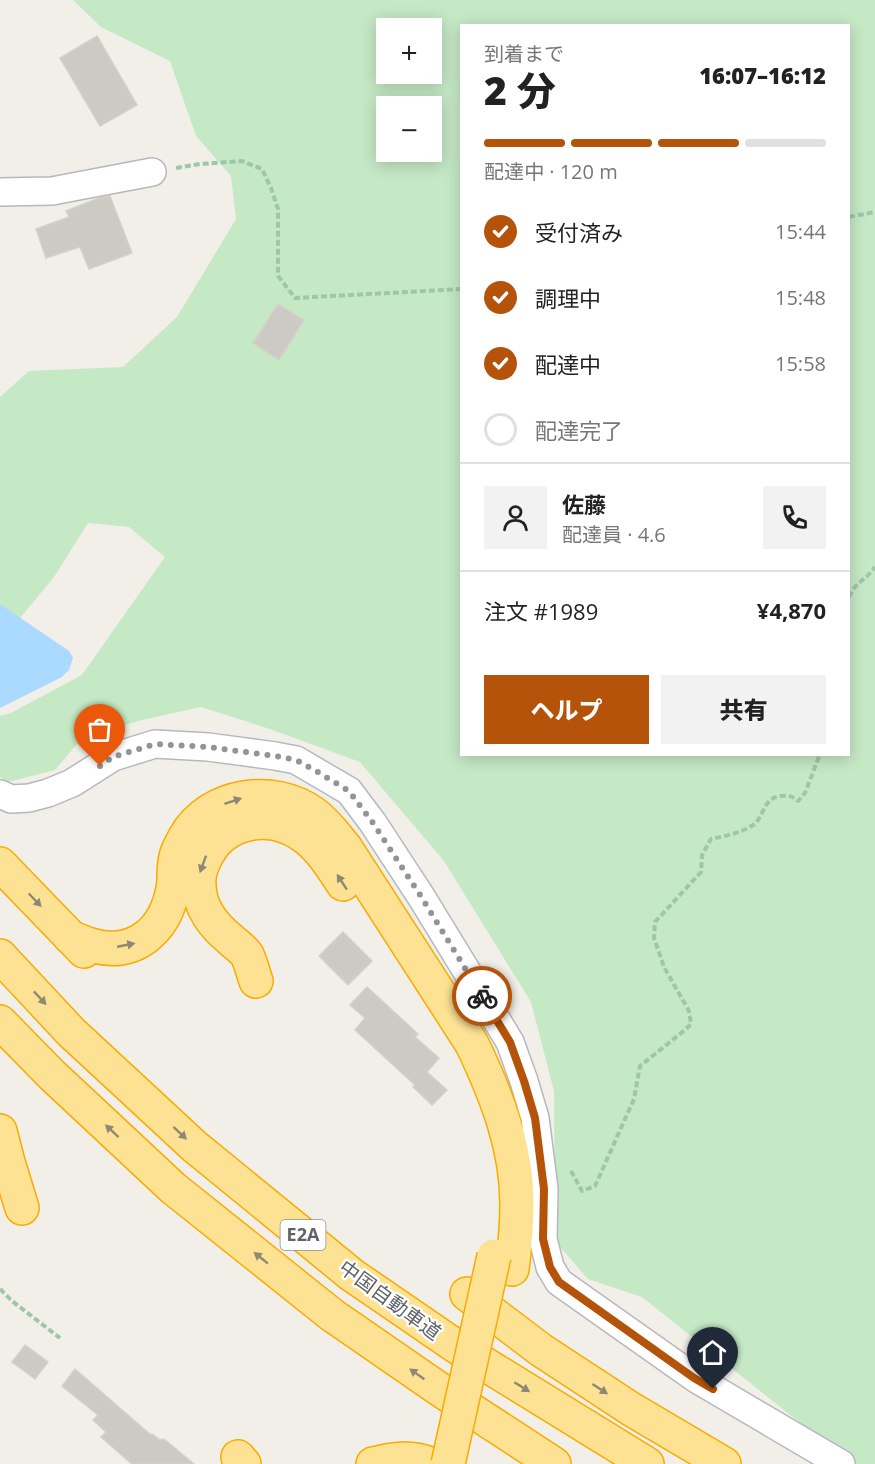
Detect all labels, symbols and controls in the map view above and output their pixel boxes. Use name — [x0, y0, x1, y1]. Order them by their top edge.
map controls — [376, 18, 442, 162]
button: + — [376, 18, 442, 84]
text: 到着まで — [484, 40, 564, 67]
text: 16:07–16:12 — [699, 60, 826, 90]
text: 2 分 — [484, 63, 556, 116]
button: − — [376, 96, 442, 162]
text: 配達中 · 120 m — [484, 158, 618, 185]
icon: check — [484, 215, 517, 248]
text: 受付済み — [535, 217, 623, 247]
text: 15:44 — [775, 218, 826, 245]
icon: check — [484, 281, 517, 314]
text: 調理中 — [535, 283, 601, 313]
text: 15:48 — [775, 284, 826, 311]
icon: check — [484, 347, 517, 380]
text: 配達中 — [535, 349, 601, 379]
text: 15:58 — [775, 350, 826, 377]
text: 配達完了 — [535, 415, 623, 445]
button: person — [484, 486, 547, 549]
button: phone — [763, 486, 826, 549]
text: 佐藤 — [562, 489, 606, 519]
text: 配達員 · 4.6 — [562, 521, 666, 548]
text: ¥4,870 — [757, 595, 826, 625]
text: 注文 #1989 — [484, 596, 598, 626]
button: ヘルプ — [484, 675, 649, 744]
button: 共有 — [661, 675, 826, 744]
pin — [74, 704, 125, 766]
icon: bag — [83, 713, 116, 746]
one-way arrow — [224, 796, 242, 805]
one-way arrow — [198, 855, 208, 873]
one-way arrow — [336, 874, 348, 890]
one-way arrow — [28, 893, 42, 908]
one-way arrow — [117, 940, 136, 949]
courier — [452, 966, 512, 1026]
icon: bike — [466, 980, 499, 1013]
one-way arrow — [33, 991, 47, 1006]
one-way arrow — [106, 1125, 120, 1139]
one-way arrow — [173, 1126, 187, 1140]
road number: E2A — [280, 1220, 326, 1250]
one-way arrow — [253, 1252, 268, 1264]
street label: 中国自動車道 — [334, 1253, 447, 1346]
pin — [687, 1327, 738, 1389]
icon: home — [696, 1336, 729, 1369]
one-way arrow — [410, 1368, 426, 1380]
one-way arrow — [514, 1382, 530, 1393]
one-way arrow — [592, 1383, 608, 1394]

